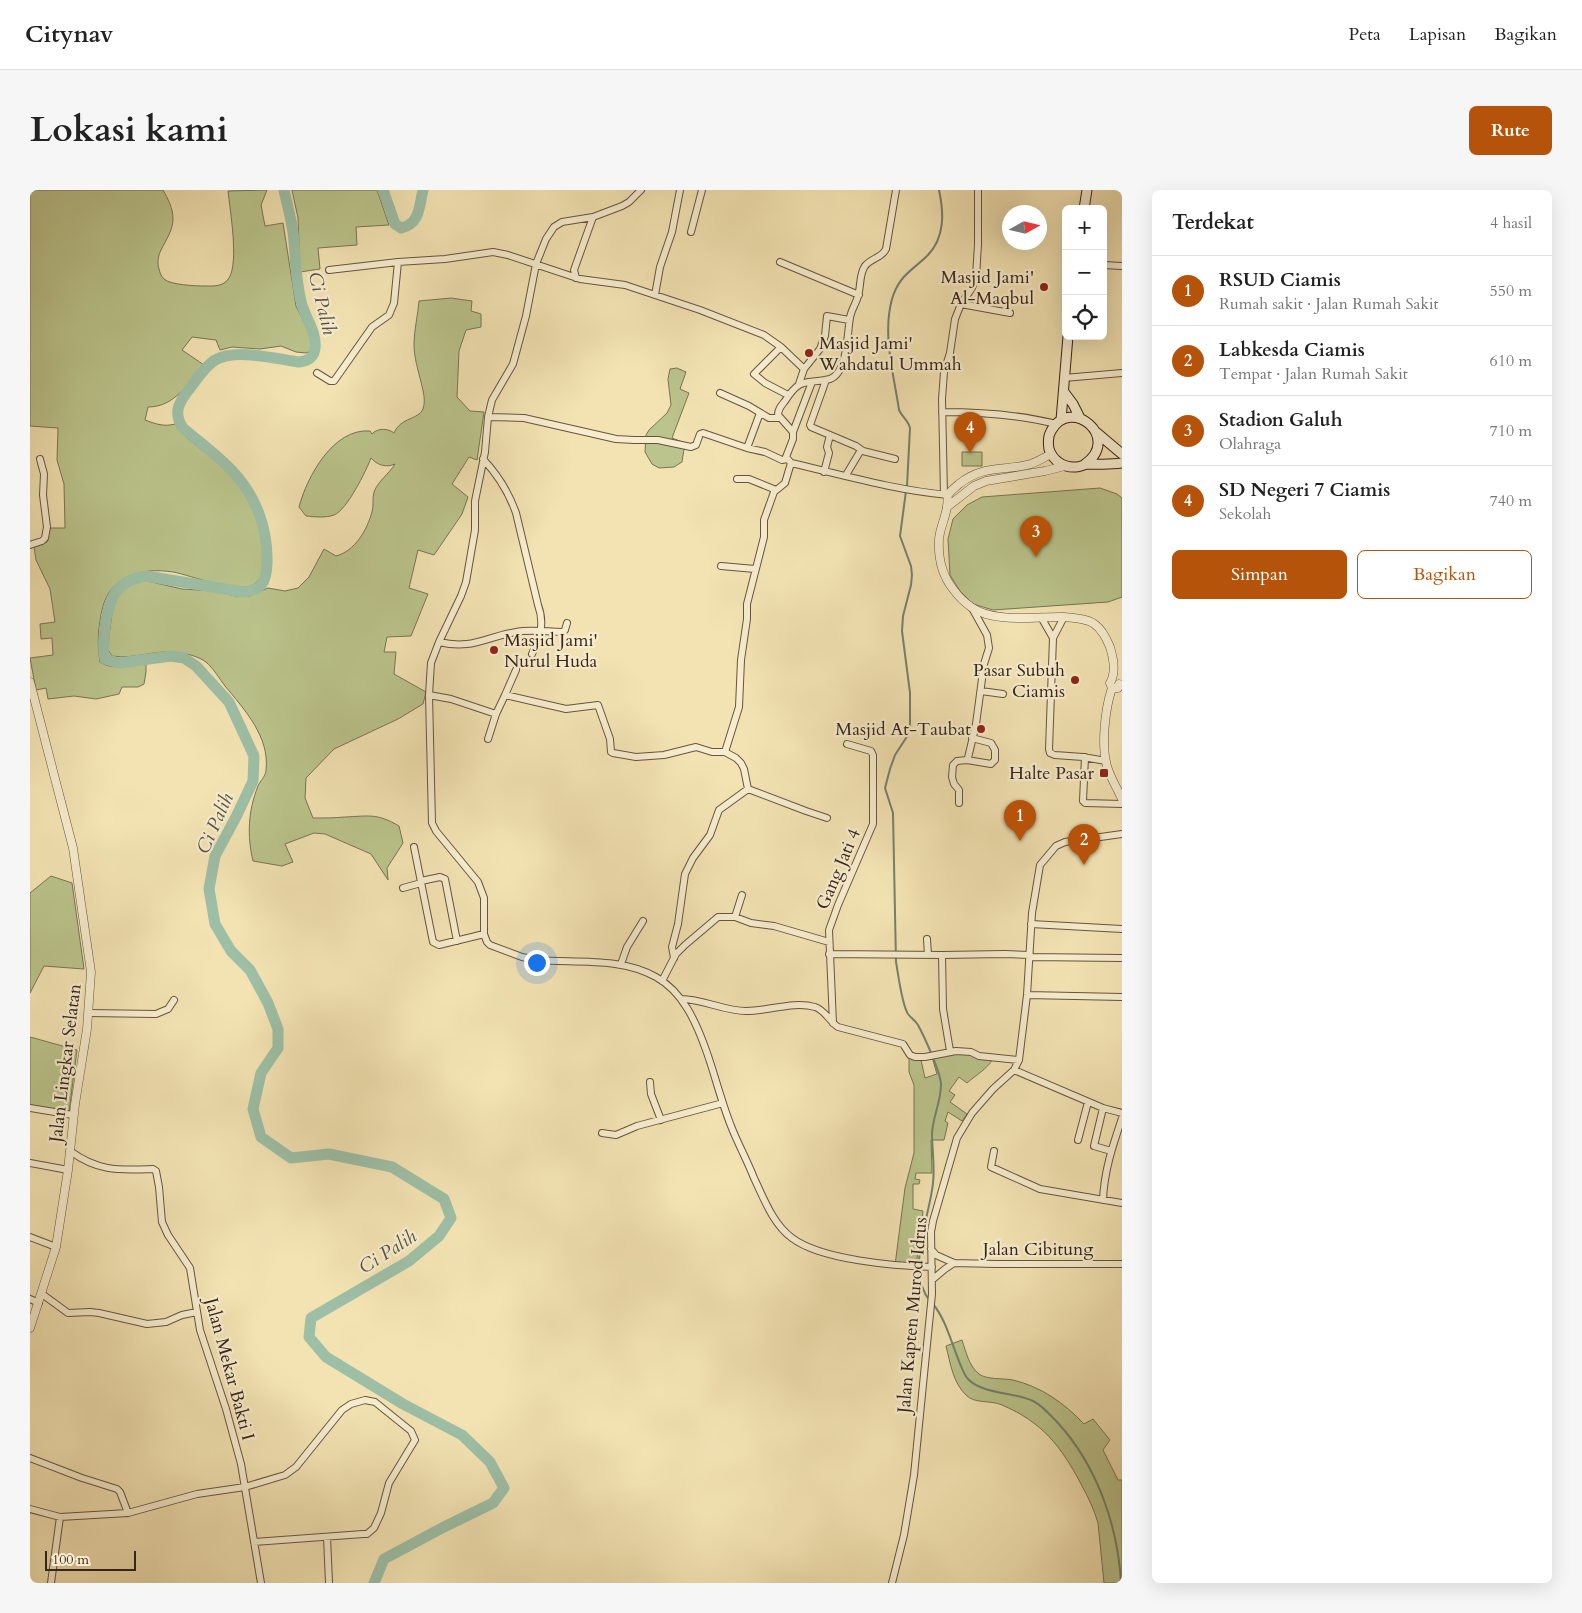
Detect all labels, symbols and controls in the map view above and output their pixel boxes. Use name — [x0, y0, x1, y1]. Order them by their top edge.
text: Citynav — [25, 18, 113, 51]
text: Peta — [1349, 22, 1381, 47]
text: Lapisan — [1409, 22, 1466, 47]
text: Bagikan — [1494, 22, 1557, 47]
text: Lokasi kami — [30, 106, 228, 154]
button: Rute — [1469, 106, 1552, 155]
north arrow — [1002, 205, 1047, 250]
map controls — [1062, 205, 1107, 340]
button: + — [1062, 205, 1107, 250]
text: Terdekat — [1172, 208, 1254, 237]
text: 4 hasil — [1490, 212, 1532, 234]
button: − — [1062, 250, 1107, 295]
place label: Masjid Jami' Al-Maqbul — [940, 265, 1034, 311]
text: RSUD Ciamis — [1219, 267, 1341, 293]
water label: Ci Palih — [302, 269, 342, 337]
text: 1 — [1184, 280, 1192, 302]
text: 550 m — [1490, 280, 1532, 302]
marker: Masjid Jami' Al-Maqbul — [1038, 281, 1050, 293]
text: Rumah sakit · Jalan Rumah Sakit — [1219, 293, 1439, 315]
button: locate — [1062, 295, 1107, 340]
place label: Masjid Jami' Wahdatul Ummah — [818, 331, 962, 377]
text: Labkesda Ciamis — [1219, 337, 1365, 363]
marker: Masjid Jami' Wahdatul Ummah — [803, 347, 815, 359]
text: 2 — [1184, 350, 1192, 372]
text: 610 m — [1490, 350, 1532, 372]
text: Tempat · Jalan Rumah Sakit — [1219, 363, 1408, 385]
text: Stadion Galuh — [1219, 407, 1343, 433]
pin: 4 — [954, 412, 986, 453]
text: 3 — [1184, 420, 1192, 442]
text: 710 m — [1490, 420, 1532, 442]
text: Olahraga — [1219, 433, 1281, 455]
text: SD Negeri 7 Ciamis — [1219, 477, 1390, 503]
text: 4 — [1184, 490, 1192, 512]
text: 740 m — [1490, 490, 1532, 512]
text: Sekolah — [1219, 503, 1271, 525]
pin: 3 — [1020, 516, 1052, 557]
button: Simpan — [1172, 550, 1347, 599]
button: Bagikan — [1357, 550, 1532, 599]
place label: Masjid Jami' Nurul Huda — [504, 628, 598, 674]
marker: Masjid Jami' Nurul Huda — [488, 644, 500, 656]
place label: Pasar Subuh Ciamis — [973, 658, 1065, 704]
marker: Pasar Subuh Ciamis — [1069, 674, 1081, 686]
place label: Masjid At-Taubat — [835, 717, 971, 742]
marker: Masjid At-Taubat — [975, 723, 987, 735]
place label: Halte Pasar — [1009, 761, 1094, 786]
marker: Halte Pasar — [1098, 767, 1110, 779]
water label: Ci Palih — [190, 789, 240, 858]
pin: 1 — [1004, 800, 1036, 841]
pin: 2 — [1068, 824, 1100, 865]
street label: Gang Jati 4 — [810, 825, 867, 914]
your location — [524, 950, 550, 976]
street label: Jalan Lingkar Selatan — [43, 982, 88, 1147]
street label: Jalan Kapten Murod Idrus — [891, 1216, 934, 1417]
water label: Ci Palih — [354, 1224, 421, 1280]
street label: Jalan Cibitung — [980, 1237, 1094, 1262]
street label: Jalan Mekar Bakti I — [198, 1292, 261, 1443]
scale bar — [45, 1548, 136, 1571]
text: 100 m — [52, 1550, 89, 1569]

